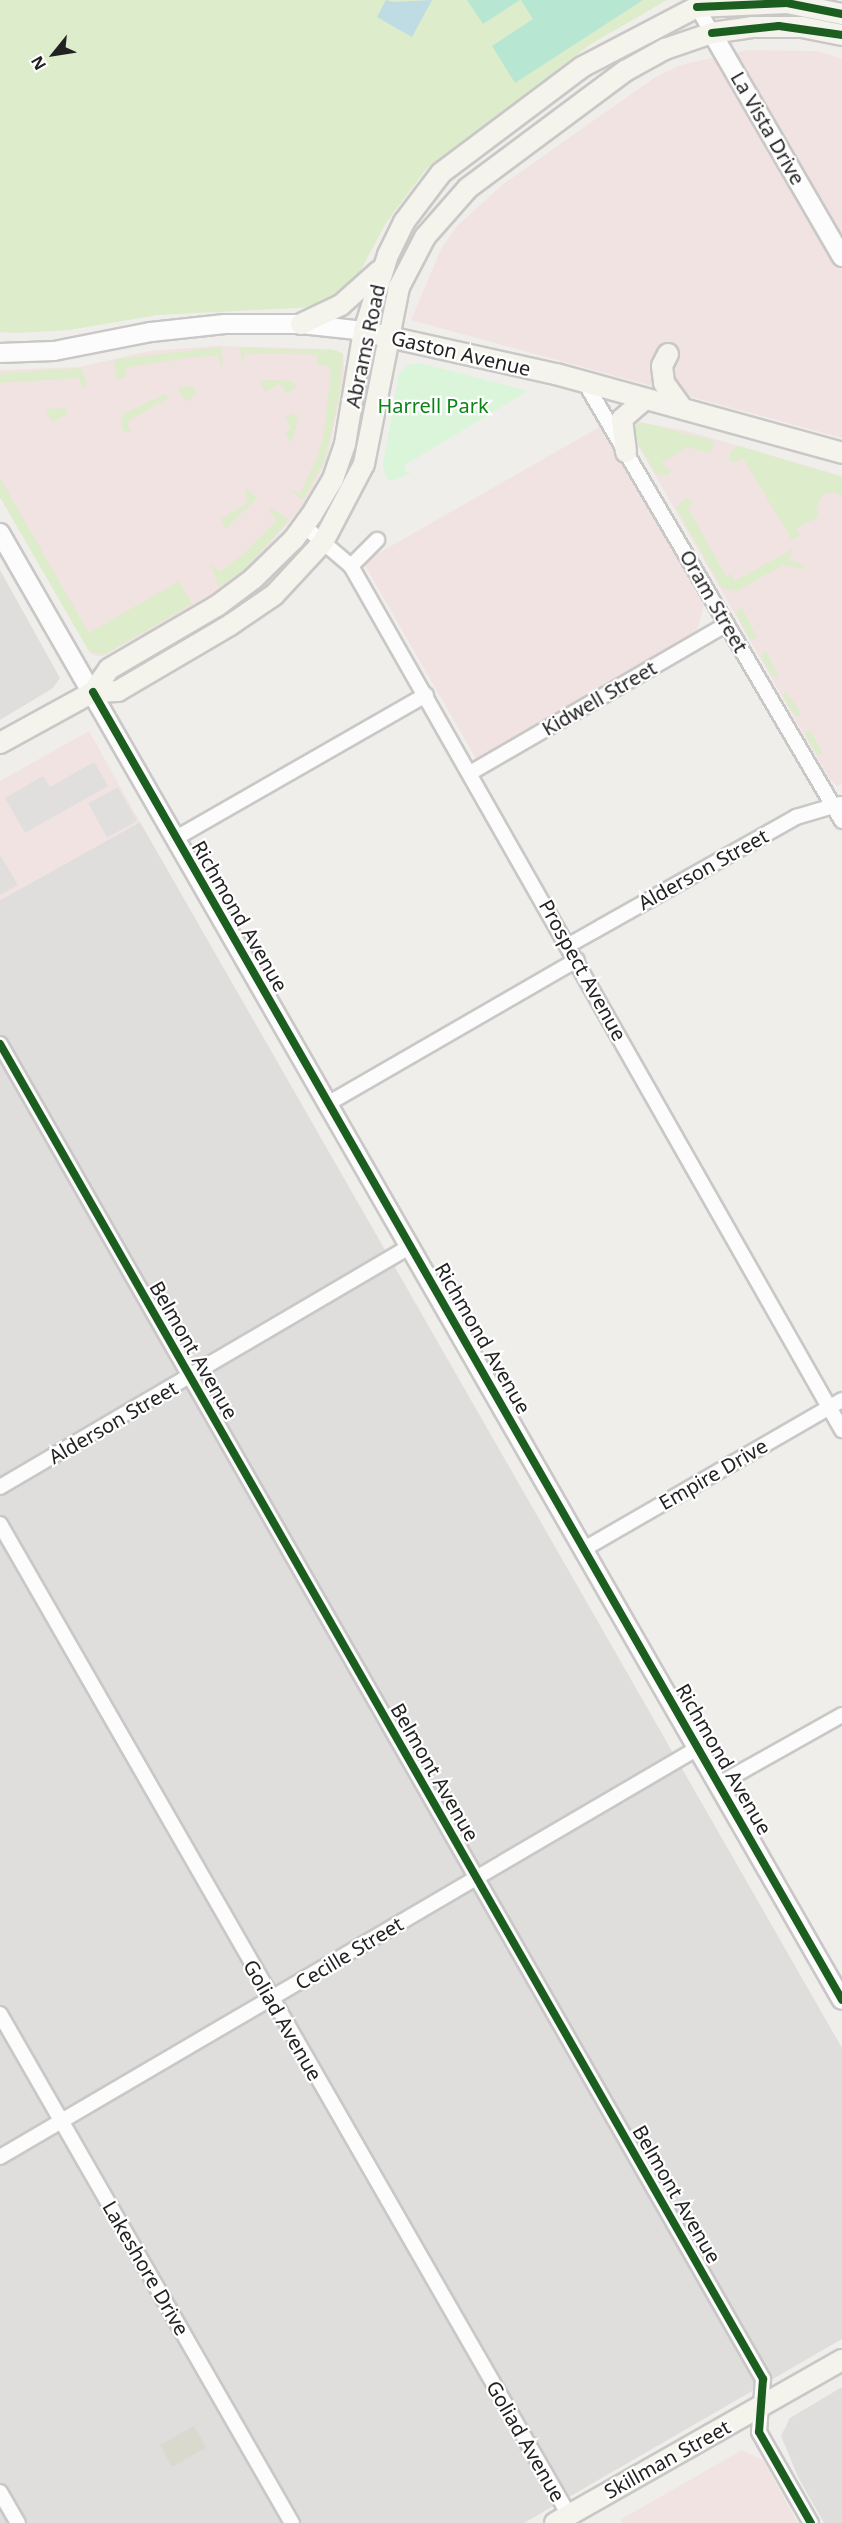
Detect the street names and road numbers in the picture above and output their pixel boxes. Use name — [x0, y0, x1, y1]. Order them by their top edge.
street label: La Vista Drive — [726, 67, 810, 189]
street label: Abrams Road — [340, 282, 390, 410]
street label: Gaston Avenue — [389, 325, 533, 381]
street label: Oram Street — [675, 545, 753, 657]
street label: Kidwell Street — [537, 656, 661, 740]
street label: Alderson Street — [634, 823, 772, 915]
street label: Richmond Avenue — [187, 836, 293, 996]
street label: Prospect Avenue — [534, 895, 632, 1045]
street label: Richmond Avenue — [430, 1258, 536, 1418]
street label: Belmont Avenue — [145, 1277, 243, 1423]
street label: Alderson Street — [44, 1375, 182, 1469]
street label: Empire Drive — [655, 1433, 771, 1515]
street label: Richmond Avenue — [671, 1679, 777, 1839]
street label: Belmont Avenue — [386, 1699, 484, 1845]
street label: Cecille Street — [291, 1911, 407, 1995]
street label: Goliad Avenue — [239, 1955, 327, 2085]
street label: Belmont Avenue — [628, 2121, 726, 2267]
street label: Lakeshore Drive — [98, 2196, 194, 2340]
street label: Goliad Avenue — [482, 2376, 570, 2506]
street label: Skillman Street — [600, 2414, 734, 2504]

